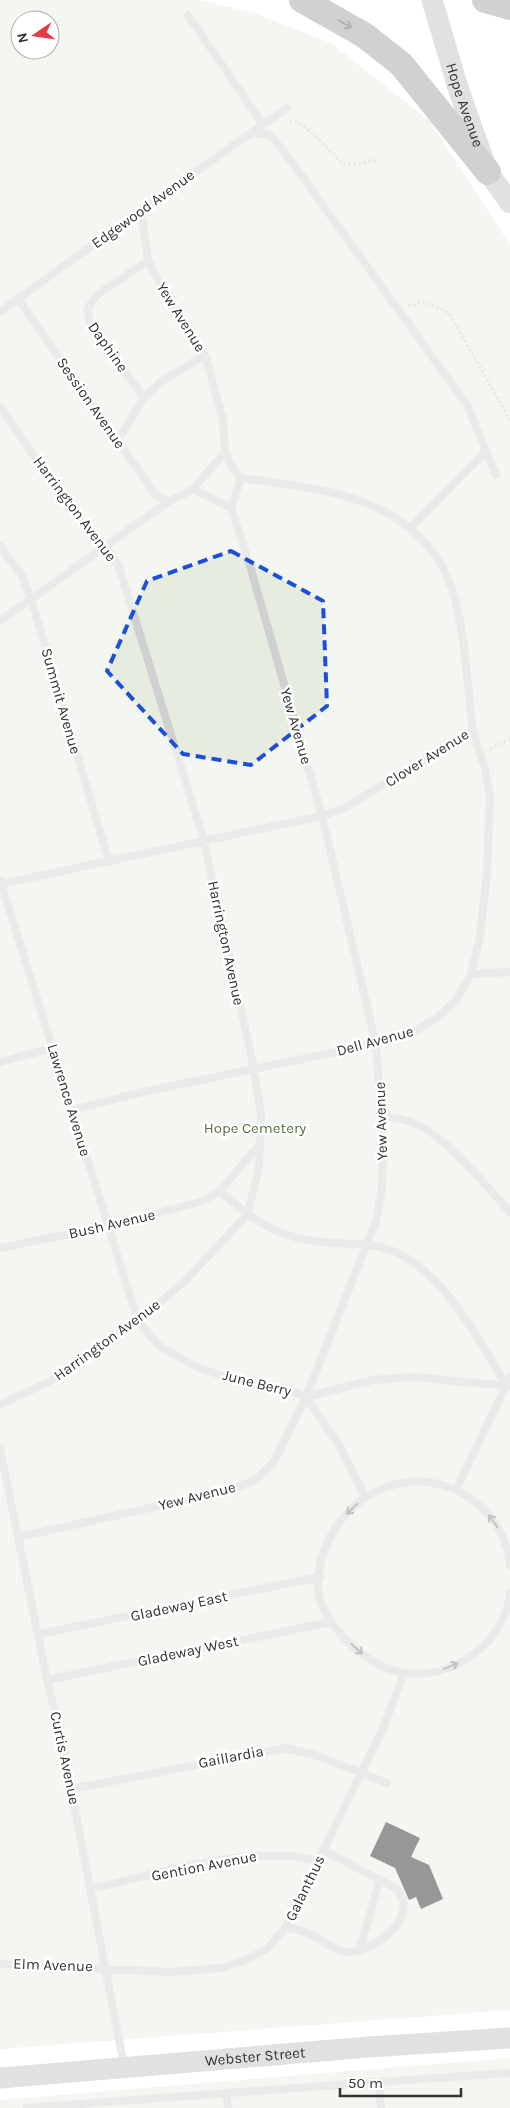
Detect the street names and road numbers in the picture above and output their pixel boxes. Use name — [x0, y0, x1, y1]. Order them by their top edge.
street label: Hope Avenue — [442, 61, 487, 150]
street label: Edgewood Avenue — [88, 166, 198, 252]
street label: Yew Avenue — [153, 279, 209, 355]
street label: Daphine — [84, 318, 132, 376]
street label: Session Avenue — [53, 354, 129, 452]
street label: Harrington Avenue — [30, 453, 120, 565]
street label: Summit Avenue — [37, 646, 85, 756]
street label: Yew Avenue — [276, 686, 316, 766]
street label: Clover Avenue — [382, 725, 472, 791]
street label: Harrington Avenue — [204, 879, 248, 1007]
street label: Dell Avenue — [335, 1022, 415, 1060]
street label: Lawrence Avenue — [43, 1042, 95, 1158]
street label: Yew Avenue — [371, 1081, 391, 1161]
street label: Bush Avenue — [67, 1205, 157, 1243]
street label: Harrington Avenue — [50, 1295, 164, 1385]
street label: June Berry — [221, 1366, 293, 1400]
street label: Yew Avenue — [157, 1478, 237, 1514]
street label: Gladeway East — [129, 1587, 229, 1625]
street label: Gladeway West — [136, 1631, 240, 1670]
street label: Curtis Avenue — [46, 1710, 84, 1806]
street label: Gaillardia — [197, 1742, 265, 1772]
street label: Gention Avenue — [150, 1847, 258, 1885]
street label: Galanthus — [281, 1852, 329, 1924]
street label: Elm Avenue — [13, 1955, 93, 1975]
street label: Webster Street — [204, 2043, 307, 2070]

